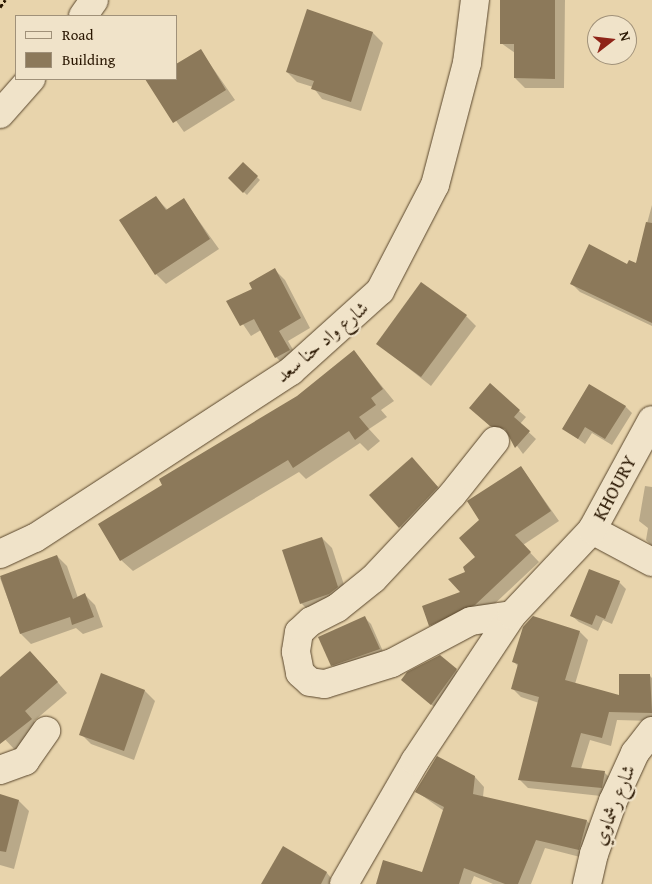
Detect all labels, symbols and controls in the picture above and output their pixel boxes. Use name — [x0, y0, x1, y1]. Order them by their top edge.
legend — [15, 15, 178, 80]
north arrow — [587, 15, 637, 65]
text: Road — [62, 24, 93, 45]
text: N — [615, 29, 636, 43]
text: Building — [62, 49, 115, 70]
street label: شارع واد حنا سعد — [271, 297, 373, 387]
street label: KHOURY — [588, 452, 642, 524]
street label: شارع رشماوي — [588, 762, 640, 848]

